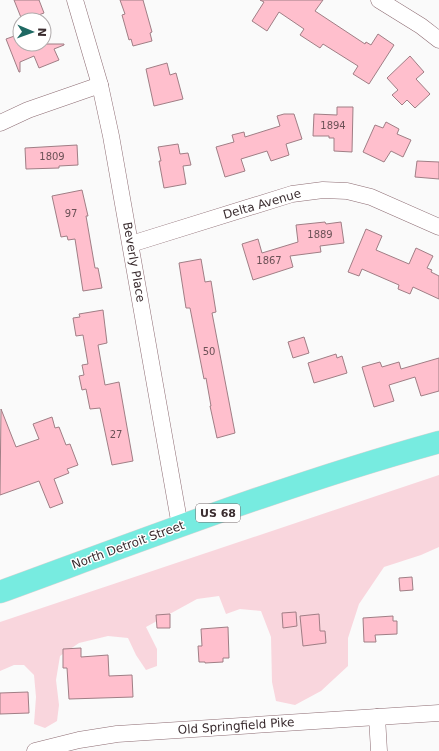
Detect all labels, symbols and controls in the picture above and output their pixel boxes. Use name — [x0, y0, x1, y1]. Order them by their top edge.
north arrow — [12, 12, 52, 52]
text: N — [35, 27, 48, 37]
house number: 1894 — [320, 120, 346, 131]
house number: 1809 — [39, 151, 65, 162]
street label: Delta Avenue — [221, 186, 303, 222]
house number: 97 — [65, 208, 77, 219]
street label: Beverly Place — [120, 221, 148, 303]
house number: 1889 — [307, 229, 333, 240]
house number: 1867 — [256, 255, 282, 266]
house number: 50 — [203, 346, 215, 357]
house number: 27 — [110, 429, 122, 440]
road number: US 68 — [196, 504, 240, 522]
street label: North Detroit Street — [70, 518, 187, 572]
street label: Old Springfield Pike — [177, 715, 295, 737]

